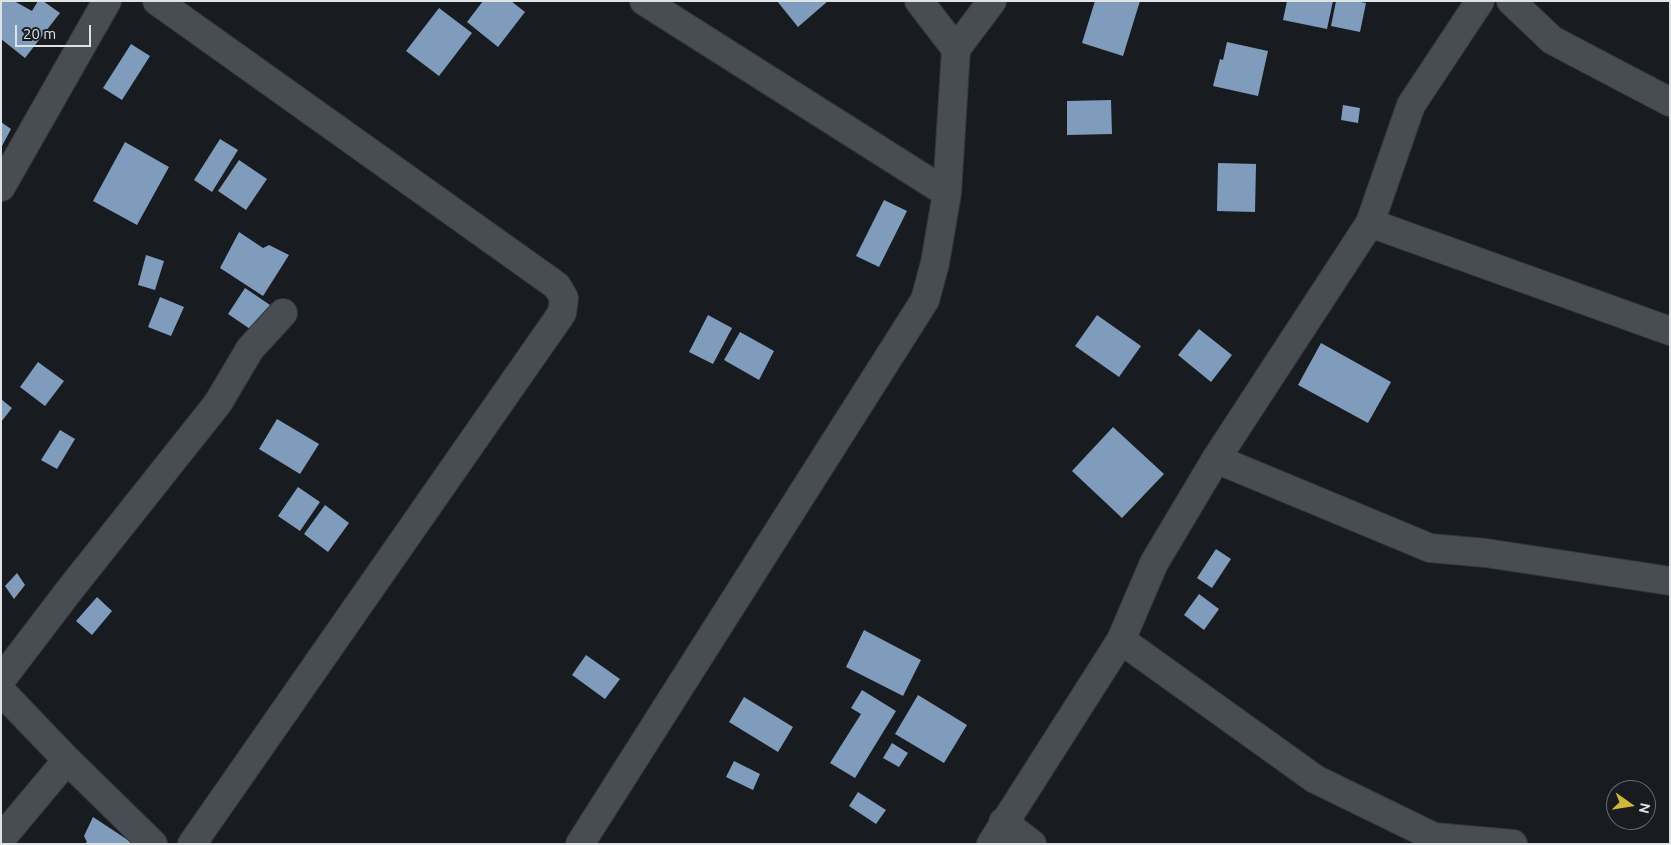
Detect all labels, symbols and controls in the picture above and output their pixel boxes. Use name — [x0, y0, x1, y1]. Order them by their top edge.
scale bar — [18, 15, 94, 47]
text: 20 m — [23, 25, 56, 42]
north arrow — [1606, 780, 1656, 830]
text: N — [1636, 801, 1654, 815]

